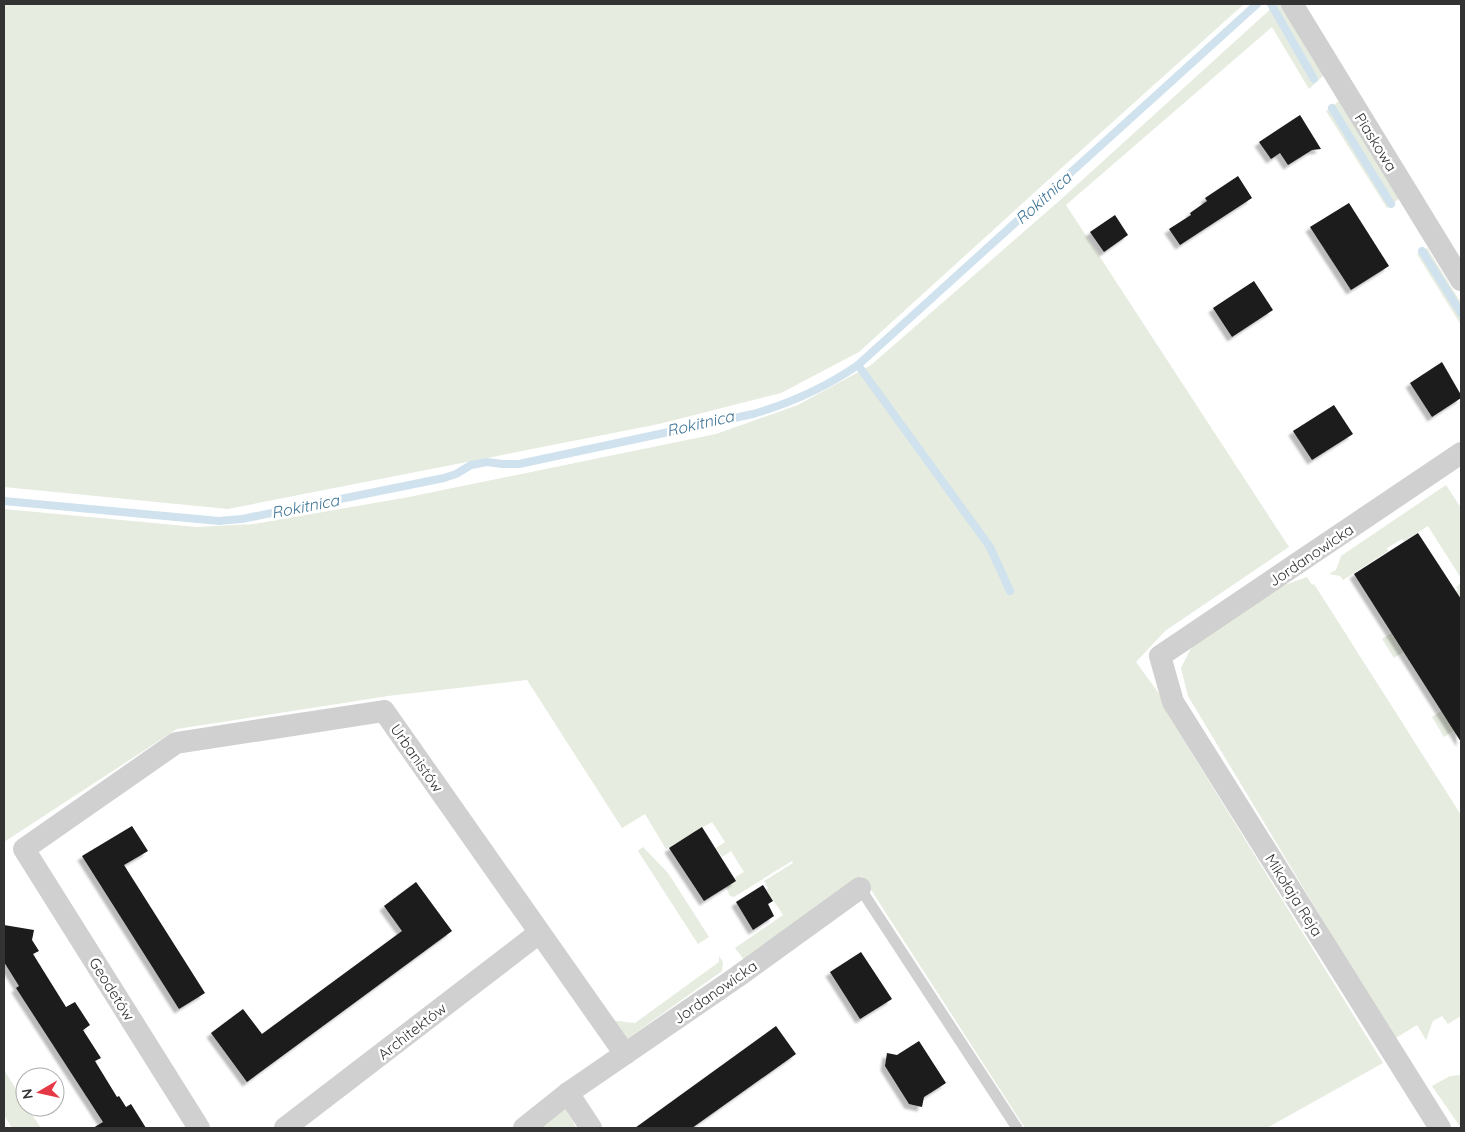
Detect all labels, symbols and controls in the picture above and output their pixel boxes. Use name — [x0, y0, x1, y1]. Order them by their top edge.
street label: Piaskowa — [1351, 109, 1401, 175]
water label: Rokitnica — [1011, 167, 1076, 228]
water label: Rokitnica — [664, 405, 737, 440]
water label: Rokitnica — [270, 489, 342, 522]
street label: Jordanowicka — [1265, 520, 1357, 590]
street label: Urbanistów — [387, 720, 447, 796]
street label: Mikołaja Reja — [1261, 850, 1327, 940]
street label: Geodetów — [85, 954, 139, 1024]
street label: Jordanowicka — [669, 956, 761, 1028]
street label: Architektów — [374, 998, 450, 1064]
north arrow — [15, 1067, 65, 1117]
text: N — [17, 1088, 37, 1101]

